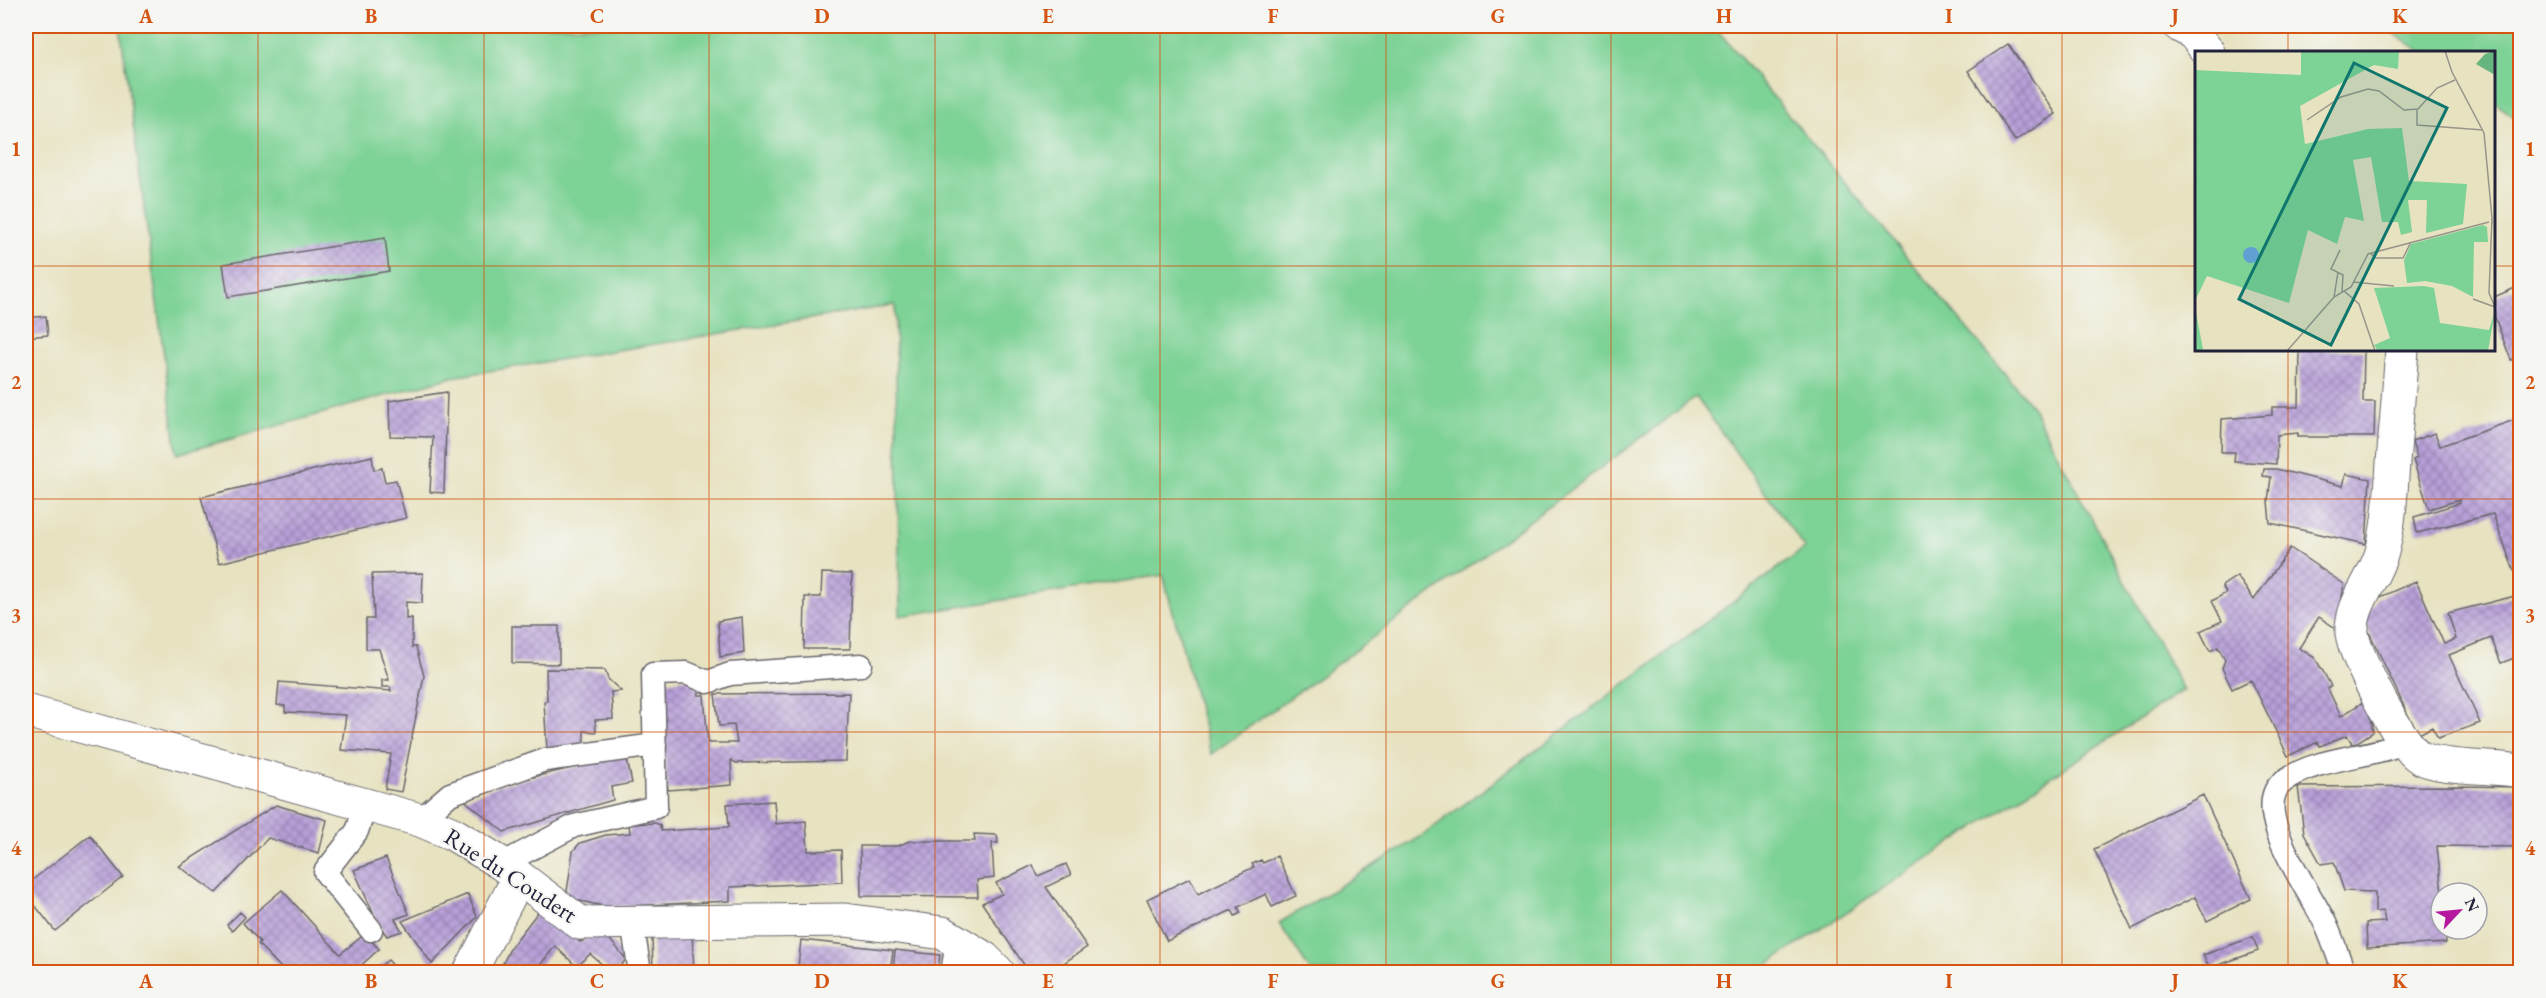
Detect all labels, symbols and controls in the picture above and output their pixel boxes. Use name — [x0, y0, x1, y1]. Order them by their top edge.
text: A — [138, 3, 154, 29]
text: B — [365, 3, 377, 29]
text: C — [590, 3, 604, 29]
text: D — [814, 3, 830, 29]
text: E — [1042, 3, 1054, 29]
text: F — [1268, 3, 1279, 29]
text: G — [1491, 3, 1505, 29]
text: H — [1716, 3, 1732, 29]
text: I — [1945, 3, 1953, 29]
text: J — [2169, 3, 2179, 29]
text: K — [2392, 3, 2408, 29]
inset map — [2195, 51, 2495, 351]
text: 1 — [11, 136, 21, 162]
text: 1 — [2525, 136, 2535, 162]
text: 2 — [11, 369, 22, 395]
text: 2 — [2525, 369, 2536, 395]
text: 3 — [11, 602, 21, 628]
text: 3 — [2525, 602, 2535, 628]
street label: Rue du Coudert — [439, 821, 584, 930]
text: 4 — [11, 835, 22, 861]
text: 4 — [2525, 835, 2536, 861]
north arrow — [2429, 881, 2489, 941]
text: N — [2460, 894, 2484, 915]
text: A — [138, 968, 154, 994]
text: B — [365, 968, 377, 994]
text: C — [590, 968, 604, 994]
text: D — [814, 968, 830, 994]
text: E — [1042, 968, 1054, 994]
text: F — [1268, 968, 1279, 994]
text: G — [1491, 968, 1505, 994]
text: H — [1716, 968, 1732, 994]
text: I — [1945, 968, 1953, 994]
text: J — [2169, 968, 2179, 994]
text: K — [2392, 968, 2408, 994]

